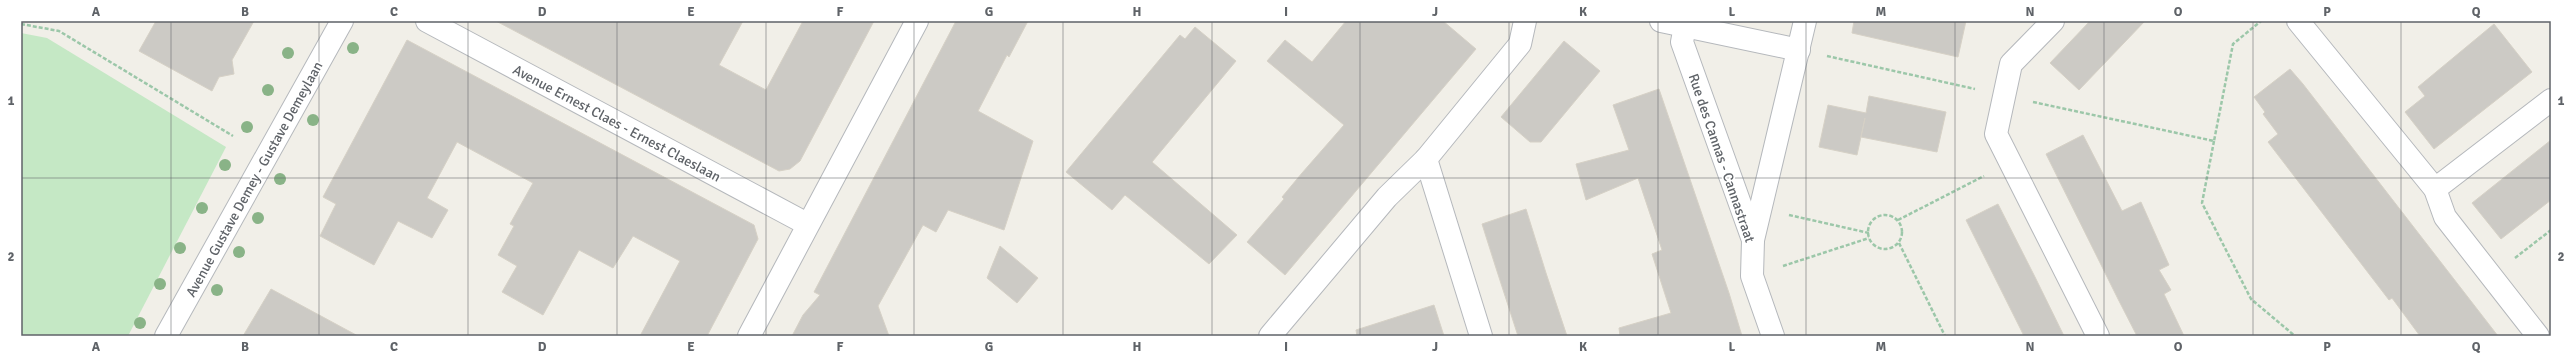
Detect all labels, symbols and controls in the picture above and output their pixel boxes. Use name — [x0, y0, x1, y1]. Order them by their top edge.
text: A — [92, 4, 101, 20]
text: B — [241, 4, 249, 20]
text: C — [390, 4, 398, 20]
text: D — [538, 4, 547, 20]
text: E — [687, 4, 695, 20]
text: F — [837, 4, 844, 20]
text: G — [985, 4, 993, 20]
text: H — [1133, 4, 1141, 20]
text: I — [1284, 4, 1288, 20]
text: J — [1432, 4, 1438, 20]
text: K — [1579, 4, 1587, 20]
text: L — [1729, 4, 1736, 20]
text: M — [1876, 4, 1887, 20]
text: N — [2025, 4, 2035, 20]
text: O — [2174, 4, 2183, 20]
text: P — [2323, 4, 2331, 20]
text: Q — [2472, 4, 2481, 20]
street label: Avenue Gustave Demey - Gustave Demeylaan — [182, 58, 327, 300]
street label: Avenue Ernest Claes - Ernest Claeslaan — [510, 61, 724, 186]
street label: Rue des Cannas - Cannastraat — [1685, 72, 1758, 245]
text: 1 — [7, 93, 15, 109]
text: 1 — [2557, 93, 2565, 109]
text: 2 — [7, 249, 15, 265]
text: 2 — [2557, 249, 2565, 265]
text: A — [92, 339, 101, 355]
text: B — [241, 339, 249, 355]
text: C — [390, 339, 398, 355]
text: D — [538, 339, 547, 355]
text: E — [687, 339, 695, 355]
text: F — [837, 339, 844, 355]
text: G — [985, 339, 993, 355]
text: H — [1133, 339, 1141, 355]
text: I — [1284, 339, 1288, 355]
text: J — [1432, 339, 1438, 355]
text: K — [1579, 339, 1587, 355]
text: L — [1729, 339, 1736, 355]
text: M — [1876, 339, 1887, 355]
text: N — [2025, 339, 2035, 355]
text: O — [2174, 339, 2183, 355]
text: P — [2323, 339, 2331, 355]
text: Q — [2472, 339, 2481, 355]

